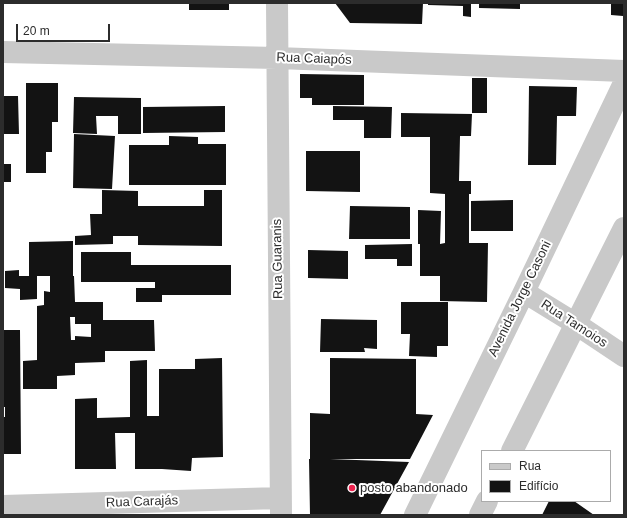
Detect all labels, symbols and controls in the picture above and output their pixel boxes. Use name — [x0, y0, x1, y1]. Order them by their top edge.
scale bar — [18, 16, 112, 42]
text: 20 m — [23, 24, 50, 38]
street label: Rua Caiapós — [276, 50, 352, 68]
street label: Rua Guaranis — [270, 219, 286, 299]
street label: Avenida Jorge Casoni — [485, 239, 555, 359]
street label: Rua Tamoios — [538, 297, 610, 351]
legend — [481, 450, 611, 502]
text: Rua — [519, 459, 541, 473]
text: Edifício — [519, 479, 558, 493]
place label: posto abandonado — [360, 480, 468, 496]
marker: posto abandonado — [347, 483, 357, 493]
street label: Rua Carajás — [106, 493, 178, 511]

